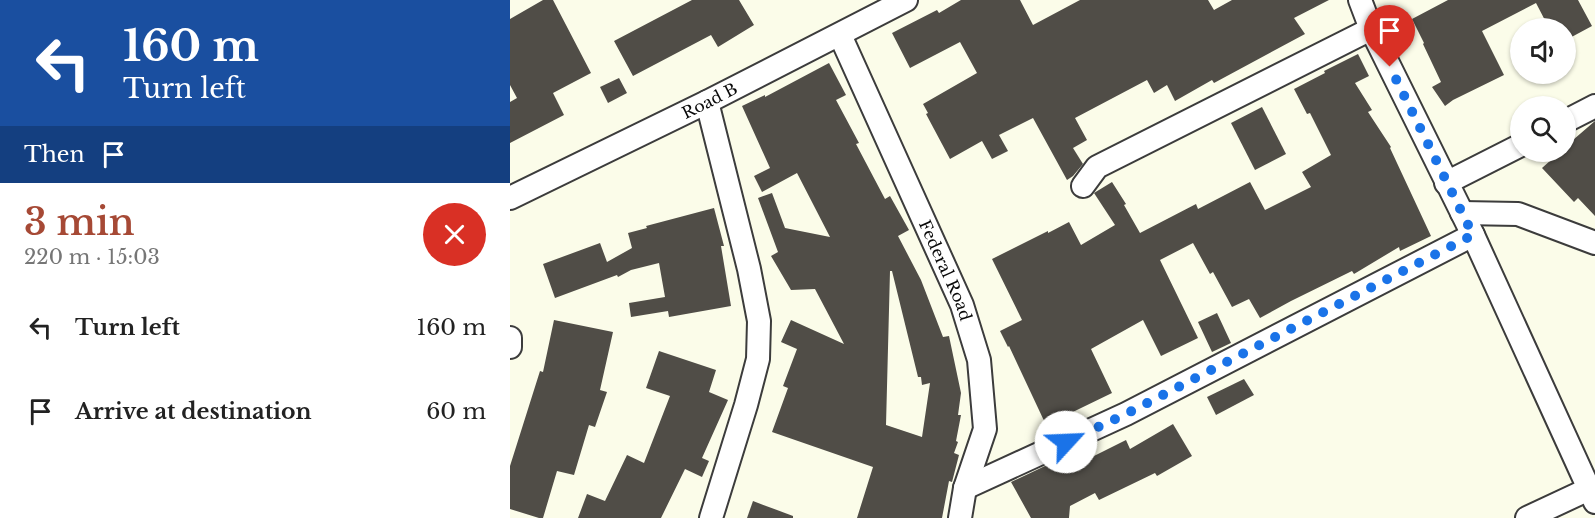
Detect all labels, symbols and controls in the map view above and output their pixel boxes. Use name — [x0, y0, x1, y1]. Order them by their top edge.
pin — [1364, 5, 1415, 67]
icon: arrive — [1373, 14, 1406, 47]
map controls — [1510, 18, 1576, 162]
button: sound — [1510, 18, 1576, 84]
text: 160 m — [123, 20, 259, 72]
icon: left — [24, 24, 102, 102]
text: Turn left — [123, 72, 246, 105]
street label: Road B — [678, 78, 741, 123]
button: search — [1510, 96, 1576, 162]
icon: arrive — [97, 138, 130, 171]
text: Then — [24, 141, 85, 168]
text: 3 min — [24, 200, 134, 245]
button: close — [423, 203, 486, 266]
street label: Federal Road — [915, 217, 976, 323]
text: 220 m · 15:03 — [24, 245, 160, 269]
icon: left — [24, 311, 57, 344]
text: Turn left — [75, 314, 180, 341]
text: 160 m — [416, 314, 486, 341]
icon: arrive — [24, 395, 57, 428]
text: Arrive at destination — [75, 398, 312, 425]
text: 60 m — [426, 398, 486, 425]
position arrow — [1034, 410, 1098, 474]

